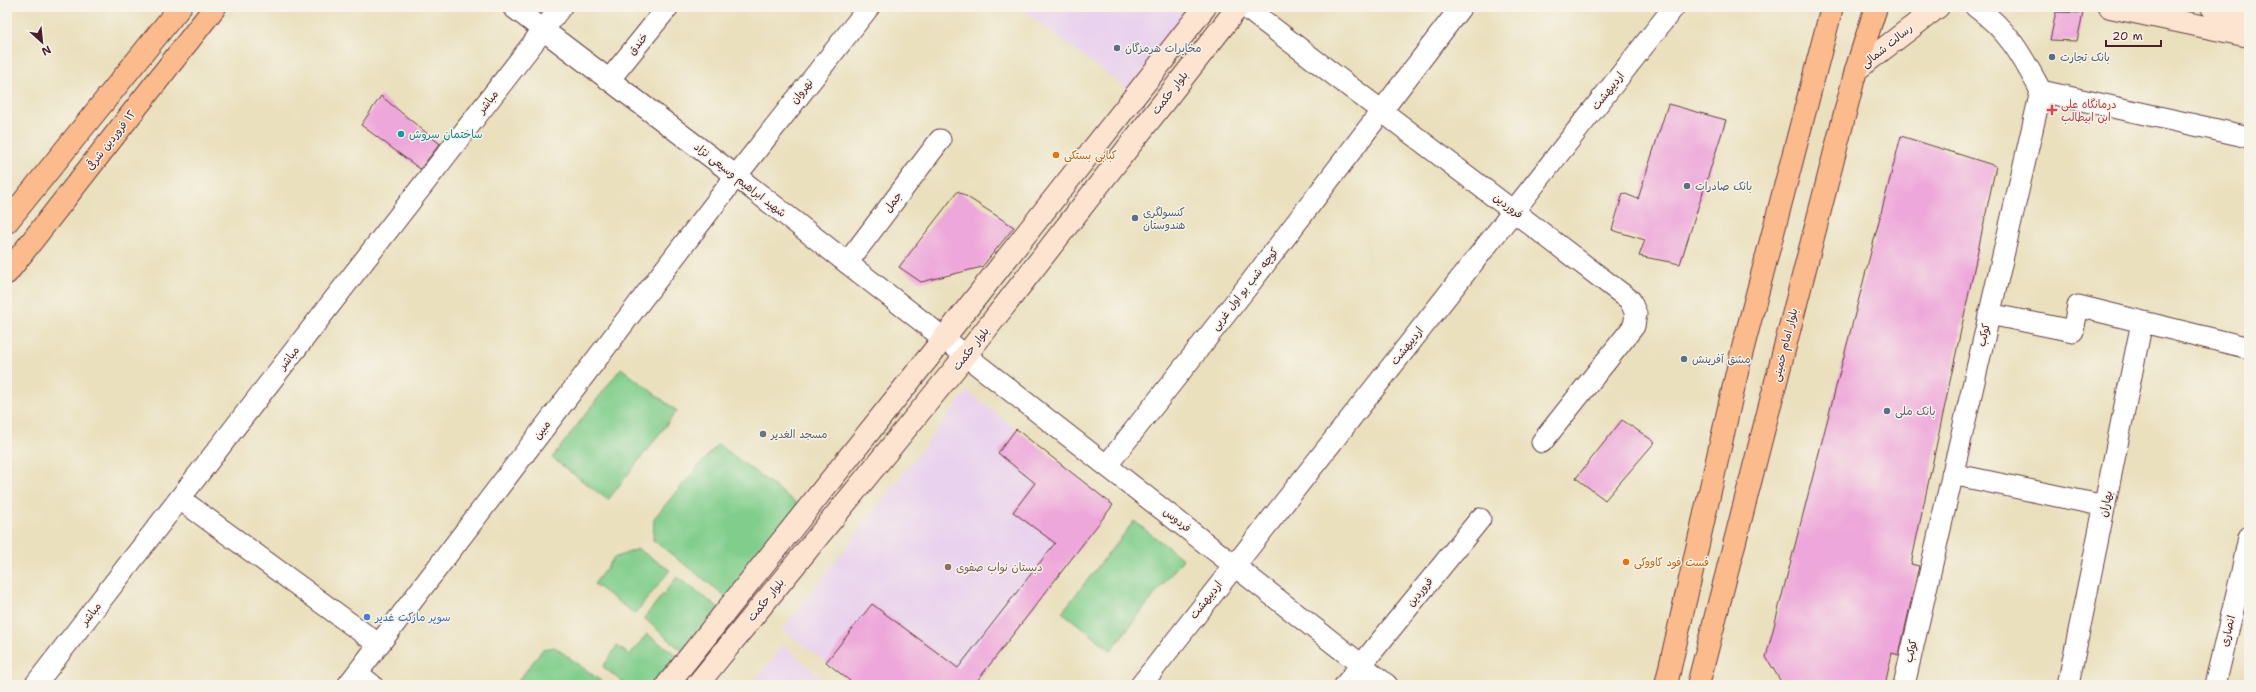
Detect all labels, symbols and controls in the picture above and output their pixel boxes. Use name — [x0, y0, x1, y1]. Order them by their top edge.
street label: رسالت شمالی — [1858, 21, 1916, 71]
north arrow — [22, 22, 62, 62]
scale bar — [2106, 22, 2161, 48]
text: 20 m — [2112, 28, 2143, 44]
street label: خندق — [624, 30, 652, 58]
place label: مخابرات هرمزگان — [1125, 41, 1202, 56]
text: N — [39, 42, 54, 59]
marker: مخابرات هرمزگان — [1112, 43, 1122, 53]
place label: بانک تجارت — [2060, 50, 2110, 65]
marker: بانک تجارت — [2047, 52, 2057, 62]
street label: بلوار حکمت — [1148, 68, 1192, 118]
street label: اردیبهشت — [1588, 69, 1628, 113]
street label: نهروان — [787, 75, 817, 107]
street label: مباشر — [474, 87, 502, 118]
place label: درمانگاه علی ابن ابیطالب — [2061, 97, 2117, 125]
marker: درمانگاه علی ابن ابیطالب — [2046, 104, 2058, 116]
street label: ١٢ فروردین شرقی — [82, 106, 140, 174]
place label: ساختمان سروش — [409, 127, 483, 142]
marker: ساختمان سروش — [396, 129, 406, 139]
street label: شهید ابراهیم وسیعی نژاد — [690, 139, 789, 222]
place label: کبابی بستکی — [1064, 148, 1117, 163]
marker: کبابی بستکی — [1051, 150, 1061, 160]
place label: بانک صادرات — [1695, 179, 1752, 194]
marker: بانک صادرات — [1682, 181, 1692, 191]
street label: جمل — [880, 189, 906, 215]
street label: فروردین — [1490, 190, 1526, 222]
place label: کنسولگری هندوستان — [1143, 205, 1185, 233]
marker: کنسولگری هندوستان — [1130, 213, 1140, 223]
street label: کوچه شب بو اول غربی — [1208, 244, 1282, 334]
street label: بلوار امام خمینی — [1769, 307, 1802, 383]
street label: کوکب — [1974, 322, 1994, 348]
street label: بلوار حکمت — [949, 324, 993, 374]
street label: اردیبهشت — [1387, 324, 1427, 368]
street label: مباشر — [275, 343, 303, 374]
place label: مشق آفرینش — [1692, 352, 1751, 367]
marker: مشق آفرینش — [1679, 354, 1689, 364]
place label: بانک ملی — [1895, 404, 1935, 419]
marker: بانک ملی — [1882, 406, 1892, 416]
street label: مبین — [530, 417, 554, 443]
place label: مسجد الغدیر — [770, 427, 827, 442]
marker: مسجد الغدیر — [758, 429, 768, 439]
street label: بهاران — [2096, 489, 2116, 519]
street label: فردوس — [1160, 504, 1194, 536]
place label: فست فود کاووکی — [1634, 555, 1709, 570]
marker: فست فود کاووکی — [1621, 557, 1631, 567]
place label: دبستان نواب صفوی — [956, 560, 1043, 575]
marker: دبستان نواب صفوی — [943, 562, 953, 572]
street label: فروردین — [1404, 574, 1436, 610]
street label: بلوار حکمت — [744, 575, 788, 625]
street label: اردیبهشت — [1186, 578, 1226, 622]
street label: مباشر — [77, 599, 105, 630]
place label: سوپر مارکت غدیر — [374, 610, 451, 625]
marker: سوپر مارکت غدیر — [362, 612, 372, 622]
street label: انصاری — [2217, 614, 2239, 648]
street label: کوکب — [1901, 638, 1921, 664]

